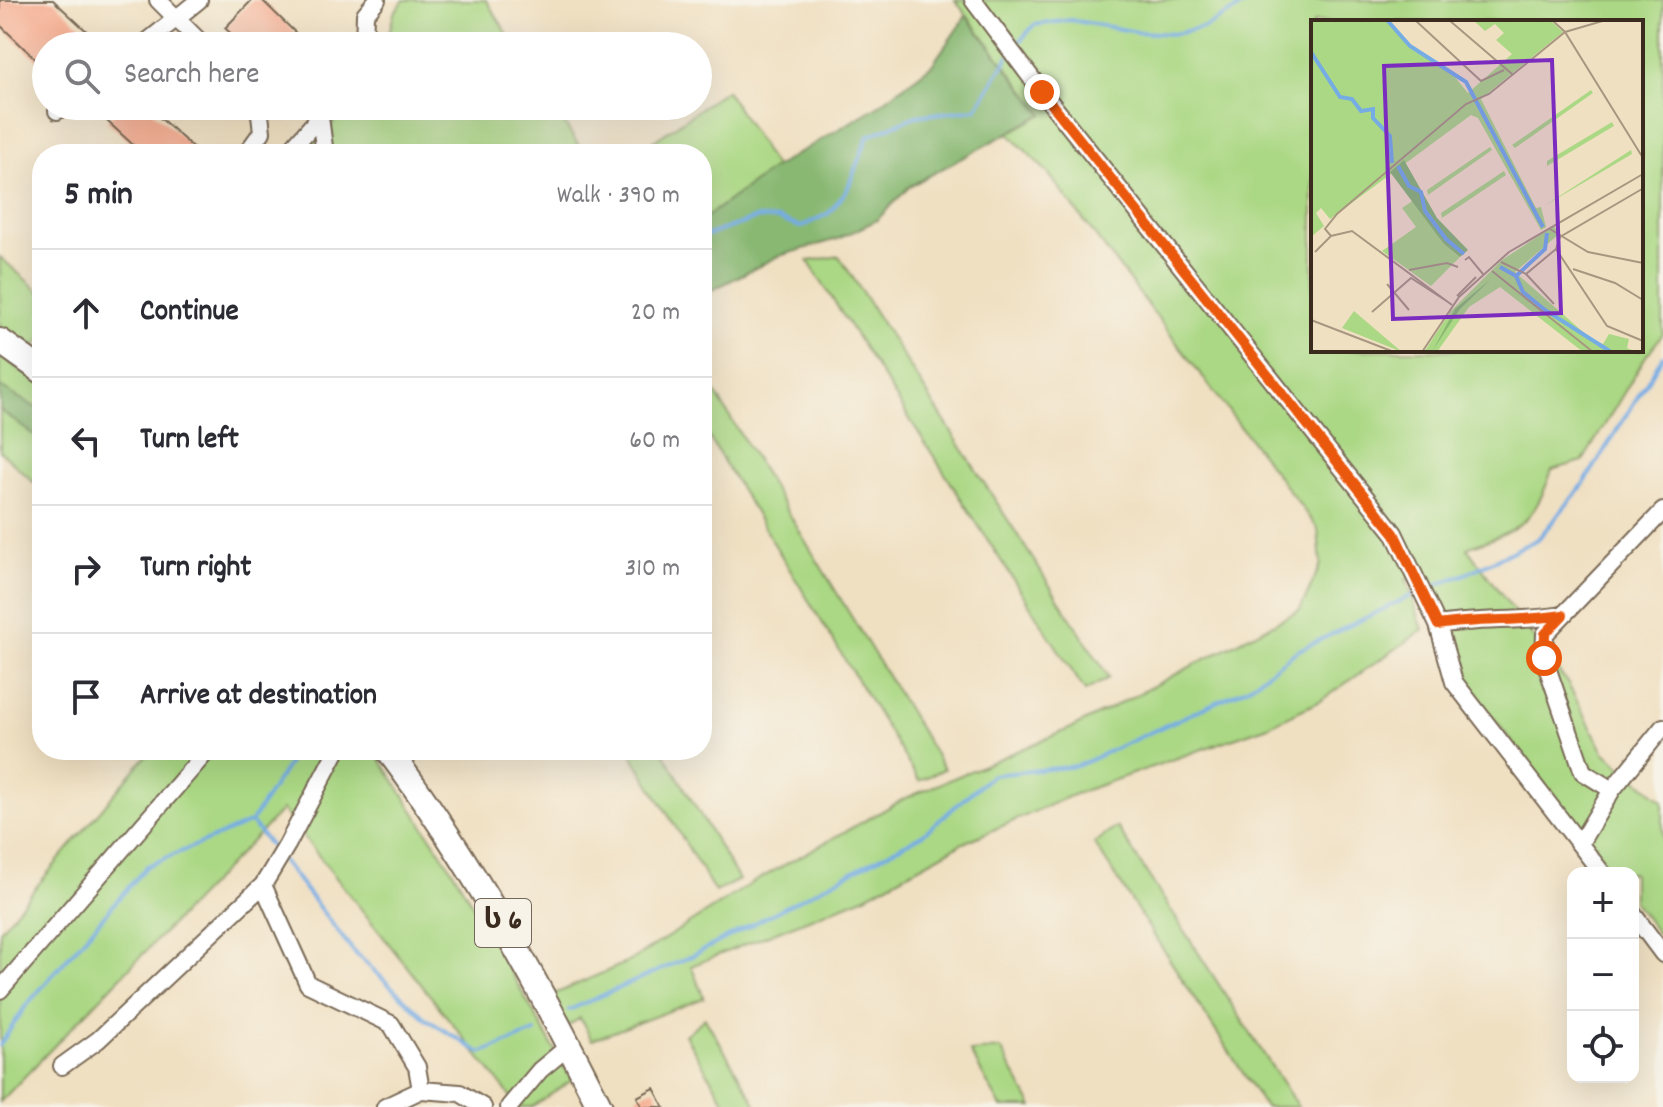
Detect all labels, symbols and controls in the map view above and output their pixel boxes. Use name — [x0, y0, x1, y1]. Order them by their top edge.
inset map — [1311, 20, 1643, 352]
search box — [32, 32, 712, 120]
icon: search — [60, 54, 104, 98]
text: Search here — [124, 55, 260, 98]
route end — [1024, 74, 1060, 110]
text: 5 min — [64, 172, 133, 221]
text: Walk · 390 m — [557, 178, 680, 215]
icon: ahead — [64, 291, 108, 335]
text: Continue — [140, 292, 239, 335]
text: 20 m — [631, 295, 680, 332]
icon: left — [64, 419, 108, 463]
text: Turn left — [140, 420, 239, 463]
text: 60 m — [629, 423, 680, 460]
icon: right — [64, 547, 108, 591]
text: Turn right — [140, 548, 251, 591]
text: 310 m — [625, 551, 680, 588]
route start — [1526, 640, 1562, 676]
icon: arrive — [64, 675, 108, 719]
text: Arrive at destination — [140, 676, 377, 719]
map controls — [1567, 867, 1639, 1083]
button: + — [1567, 867, 1639, 939]
road number: ს 6 — [475, 899, 531, 947]
button: − — [1567, 939, 1639, 1011]
button: locate — [1567, 1011, 1639, 1083]

